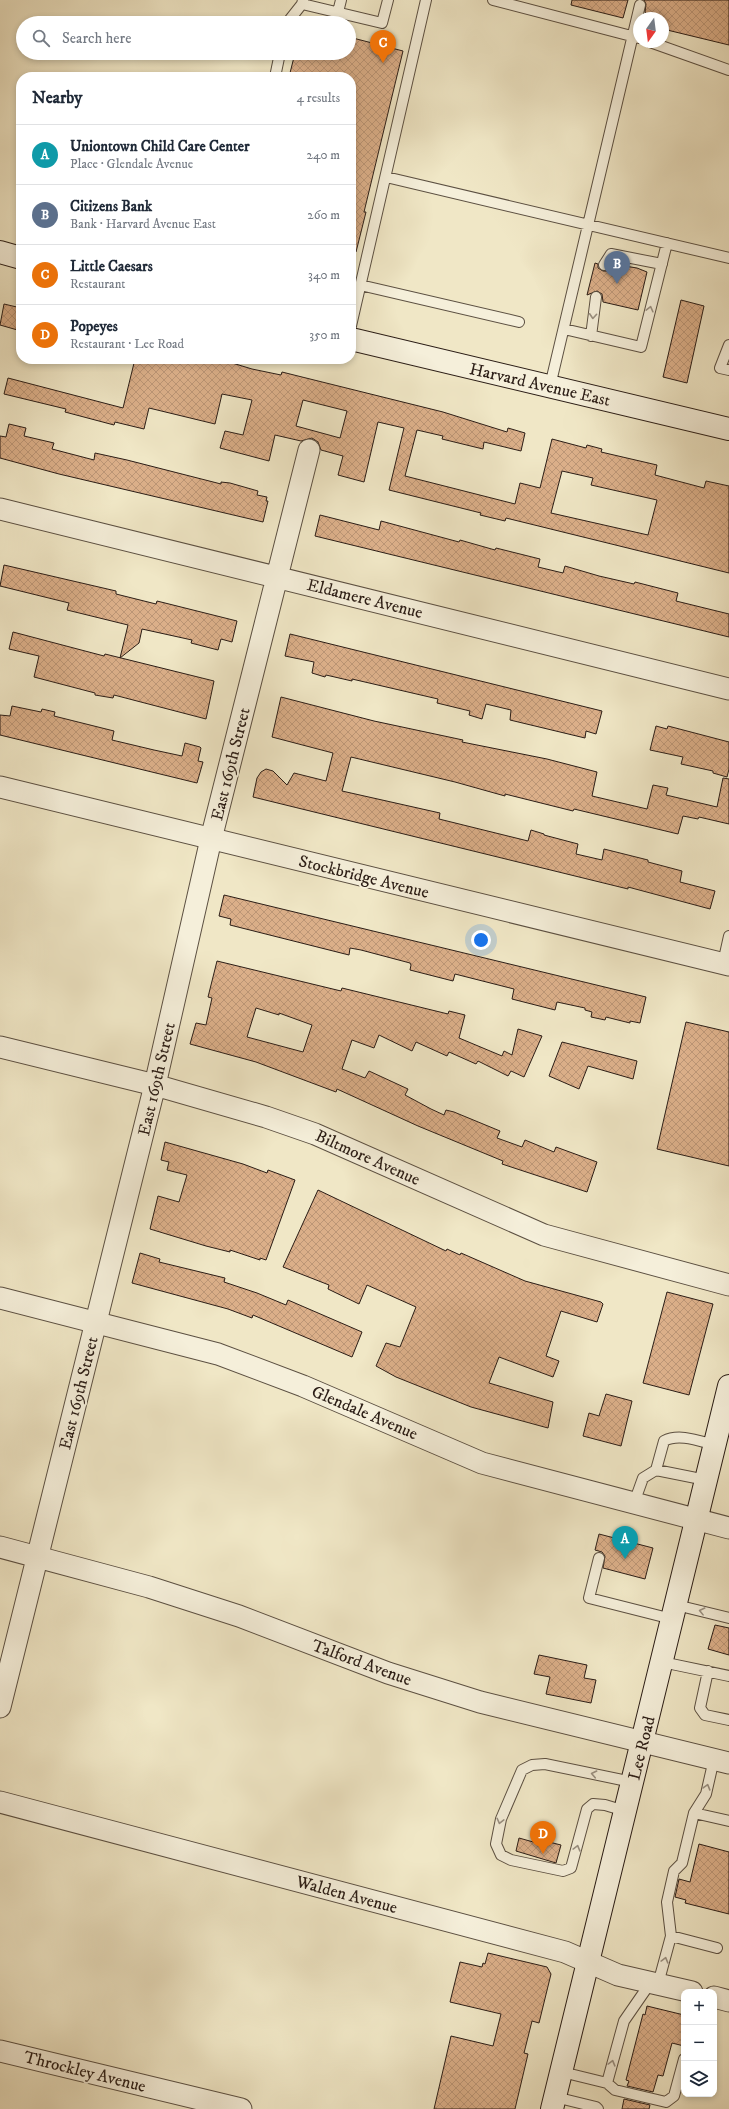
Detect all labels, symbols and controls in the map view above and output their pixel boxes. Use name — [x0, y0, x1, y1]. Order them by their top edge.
north arrow — [633, 12, 669, 48]
search box — [16, 16, 356, 60]
icon: search — [30, 27, 52, 49]
text: Search here — [62, 29, 131, 48]
pin: C — [370, 30, 396, 63]
text: Nearby — [32, 87, 82, 109]
text: 4 results — [297, 90, 340, 106]
text: Uniontown Child Care Center — [70, 137, 250, 156]
text: A — [41, 147, 49, 163]
text: 240 m — [307, 147, 340, 163]
text: Place · Glendale Avenue — [70, 156, 193, 172]
text: Citizens Bank — [70, 197, 152, 216]
text: B — [41, 207, 49, 223]
text: 260 m — [307, 207, 340, 223]
text: Bank · Harvard Avenue East — [70, 216, 216, 232]
pin: B — [604, 251, 630, 284]
text: Little Caesars — [70, 257, 153, 276]
text: C — [41, 267, 49, 283]
text: 340 m — [308, 267, 340, 283]
text: Restaurant — [70, 276, 126, 292]
one-way arrow — [646, 306, 654, 312]
one-way arrow — [588, 313, 597, 319]
text: Popeyes — [70, 317, 118, 336]
text: D — [40, 327, 50, 343]
text: 350 m — [309, 327, 340, 343]
text: Restaurant · Lee Road — [70, 336, 184, 352]
street label: Harvard Avenue East — [467, 358, 613, 412]
street label: Eldamere Avenue — [305, 574, 425, 624]
street label: East 169th Street — [206, 705, 256, 823]
street label: Stockbridge Avenue — [296, 850, 431, 904]
your location — [471, 930, 491, 950]
street label: East 169th Street — [133, 1020, 181, 1138]
street label: Biltmore Avenue — [312, 1125, 423, 1191]
street label: East 169th Street — [54, 1334, 104, 1452]
street label: Glendale Avenue — [308, 1381, 421, 1445]
pin: A — [612, 1526, 638, 1559]
one-way arrow — [699, 1608, 706, 1616]
street label: Talford Avenue — [309, 1635, 415, 1691]
street label: Lee Road — [623, 1713, 661, 1783]
one-way arrow — [591, 1771, 597, 1779]
one-way arrow — [702, 1784, 711, 1791]
one-way arrow — [497, 1818, 505, 1825]
pin: D — [530, 1821, 556, 1854]
one-way arrow — [572, 1845, 581, 1852]
street label: Walden Avenue — [293, 1871, 400, 1919]
one-way arrow — [660, 1957, 668, 1964]
map controls — [681, 1989, 717, 2097]
button: + — [681, 1989, 717, 2025]
button: − — [681, 2025, 717, 2061]
street label: Throckley Avenue — [21, 2046, 148, 2098]
one-way arrow — [608, 2060, 616, 2067]
button: layers — [681, 2061, 717, 2097]

